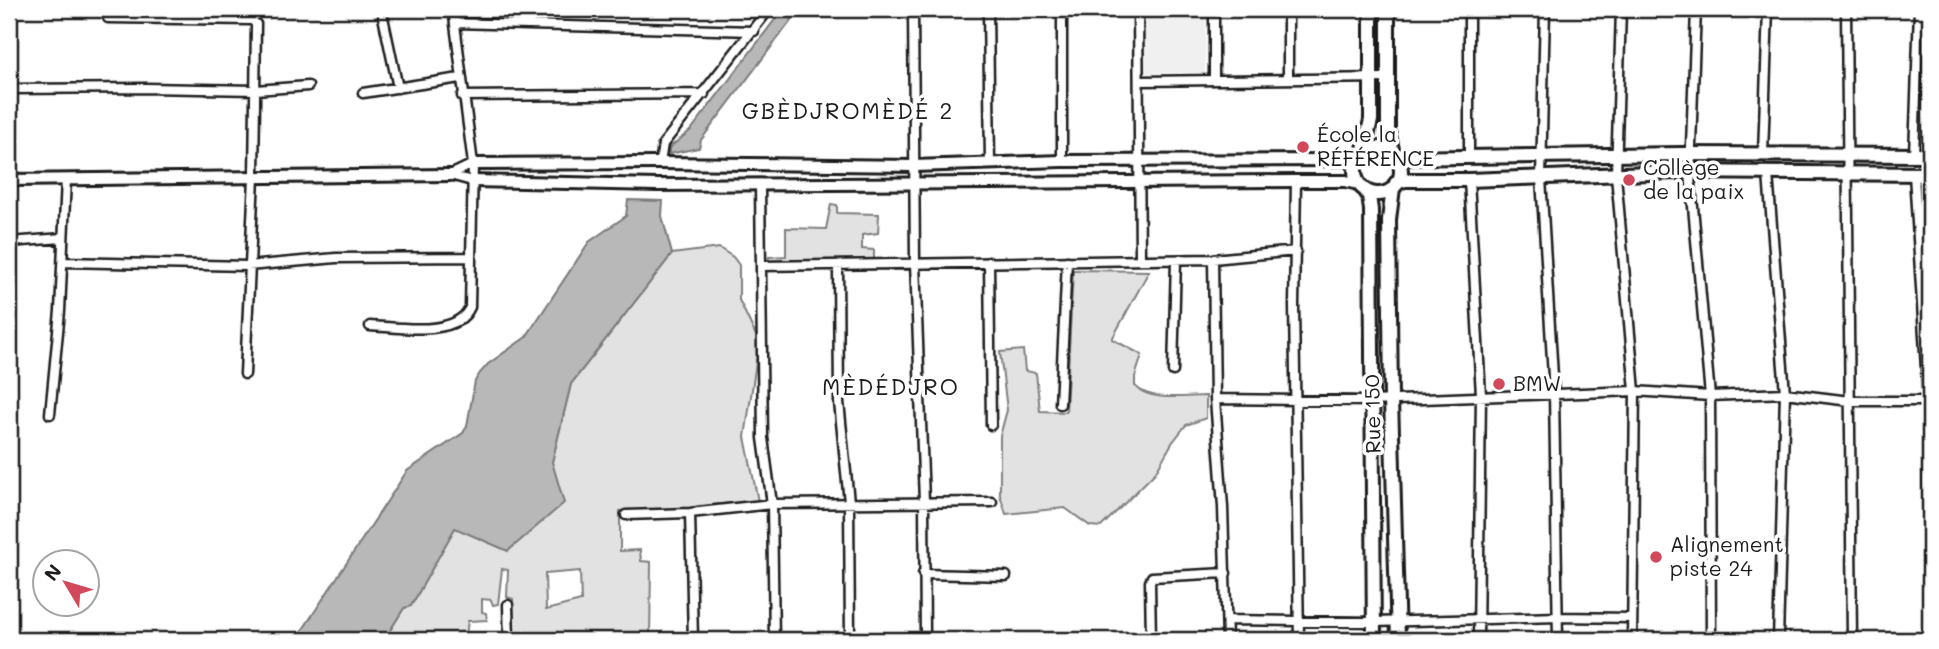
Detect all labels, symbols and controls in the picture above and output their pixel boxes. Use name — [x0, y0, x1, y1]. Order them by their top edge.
district label: GBÈDJROMÈDÉ 2 — [742, 95, 954, 125]
place label: École la RÉFÉRENCE — [1317, 120, 1434, 171]
marker: École la RÉFÉRENCE — [1295, 139, 1311, 155]
place label: Collège de la paix — [1643, 153, 1744, 204]
marker: Collège de la paix — [1621, 172, 1637, 188]
place label: BMW — [1513, 369, 1561, 396]
district label: MÈDÉDJRO — [822, 371, 960, 401]
street label: Rue 150 — [1357, 374, 1386, 454]
marker: BMW — [1491, 376, 1507, 392]
place label: Alignement piste 24 — [1670, 530, 1784, 581]
north arrow — [32, 548, 102, 618]
marker: Alignement piste 24 — [1648, 549, 1664, 565]
text: N — [38, 559, 66, 586]

